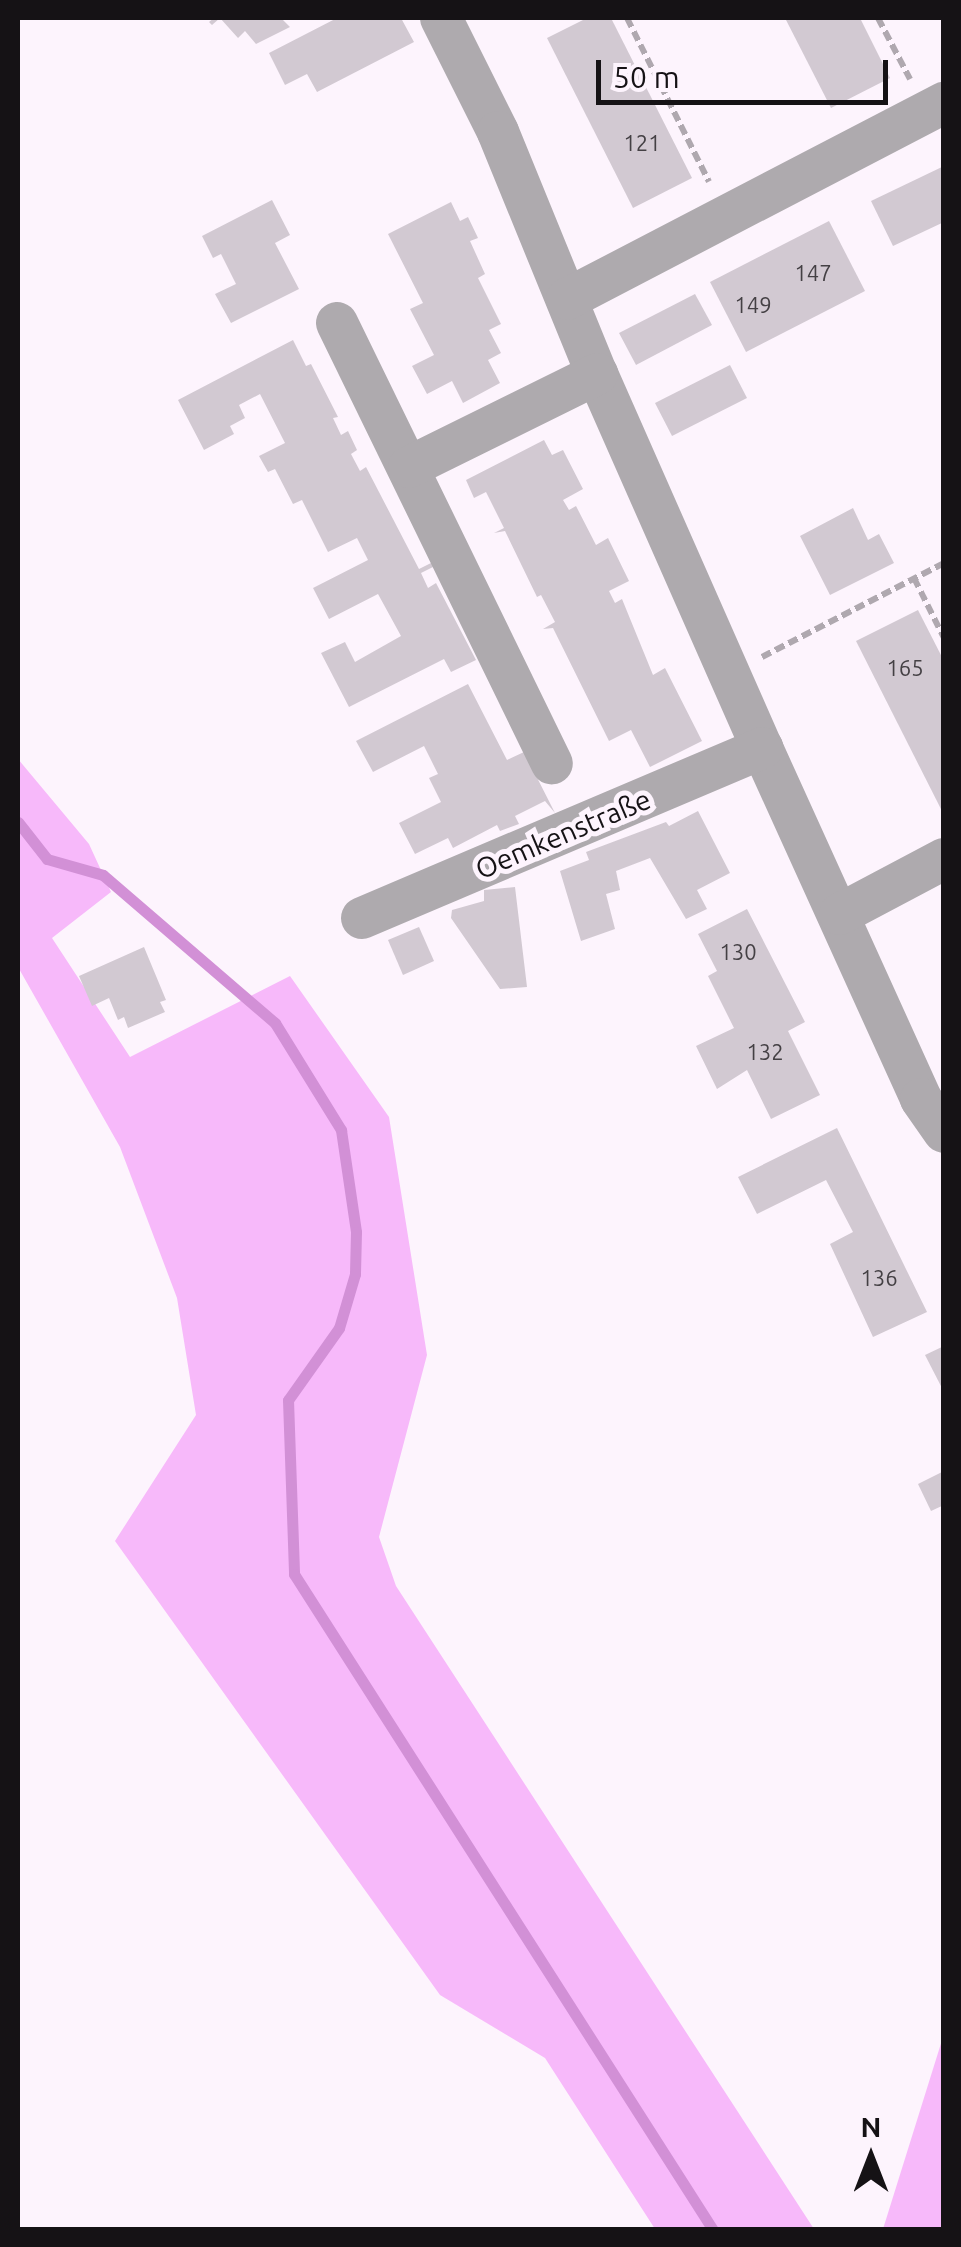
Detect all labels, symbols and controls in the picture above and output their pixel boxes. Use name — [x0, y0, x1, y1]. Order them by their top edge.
scale bar — [601, 40, 894, 102]
text: 50 m — [613, 60, 680, 94]
house number: 121 — [623, 130, 661, 156]
house number: 147 — [794, 260, 832, 286]
house number: 149 — [734, 292, 772, 318]
house number: 165 — [886, 655, 924, 681]
street label: Oemkenstraße — [470, 782, 656, 886]
house number: 130 — [719, 939, 757, 965]
house number: 132 — [746, 1039, 784, 1065]
house number: 136 — [860, 1265, 898, 1291]
north arrow — [821, 2107, 921, 2207]
text: N — [861, 2111, 881, 2142]

